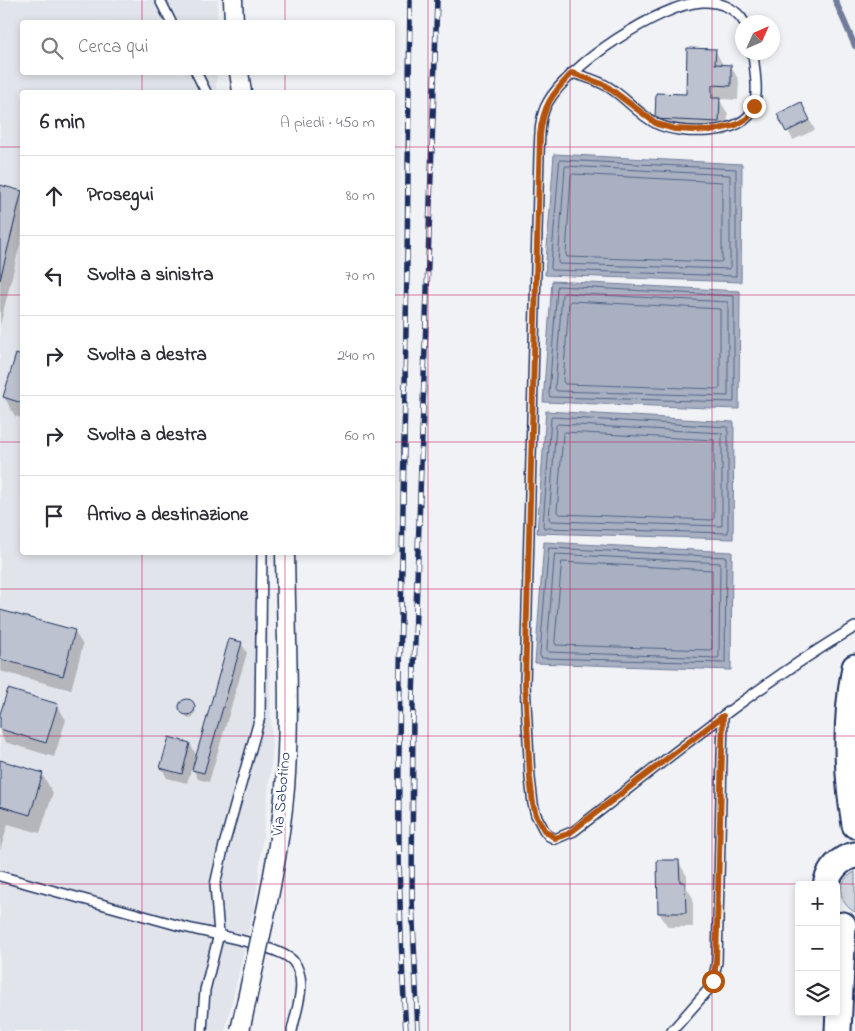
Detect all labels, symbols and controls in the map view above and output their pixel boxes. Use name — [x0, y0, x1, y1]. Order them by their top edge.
north arrow — [735, 15, 780, 60]
search box — [20, 20, 395, 75]
icon: search — [38, 34, 66, 62]
text: Cerca qui — [78, 34, 148, 61]
route end — [743, 95, 766, 118]
text: 6 min — [40, 108, 85, 138]
text: A piedi · 450 m — [280, 111, 375, 135]
icon: ahead — [40, 182, 68, 210]
text: Prosegui — [87, 182, 154, 209]
text: 80 m — [346, 184, 375, 208]
icon: left — [40, 262, 68, 290]
text: Svolta a sinistra — [87, 262, 214, 289]
text: 70 m — [345, 264, 375, 288]
icon: right — [40, 342, 68, 370]
text: Svolta a destra — [87, 342, 207, 369]
text: 240 m — [337, 344, 375, 368]
icon: right — [40, 422, 68, 450]
text: Svolta a destra — [87, 422, 207, 449]
text: 60 m — [345, 424, 375, 448]
icon: arrive — [40, 502, 68, 530]
text: Arrivo a destinazione — [87, 502, 248, 529]
street label: Via Sabotino — [266, 751, 298, 838]
map controls — [795, 881, 840, 1016]
button: + — [795, 881, 840, 926]
button: − — [795, 926, 840, 971]
route start — [702, 970, 725, 993]
button: layers — [795, 971, 840, 1016]

